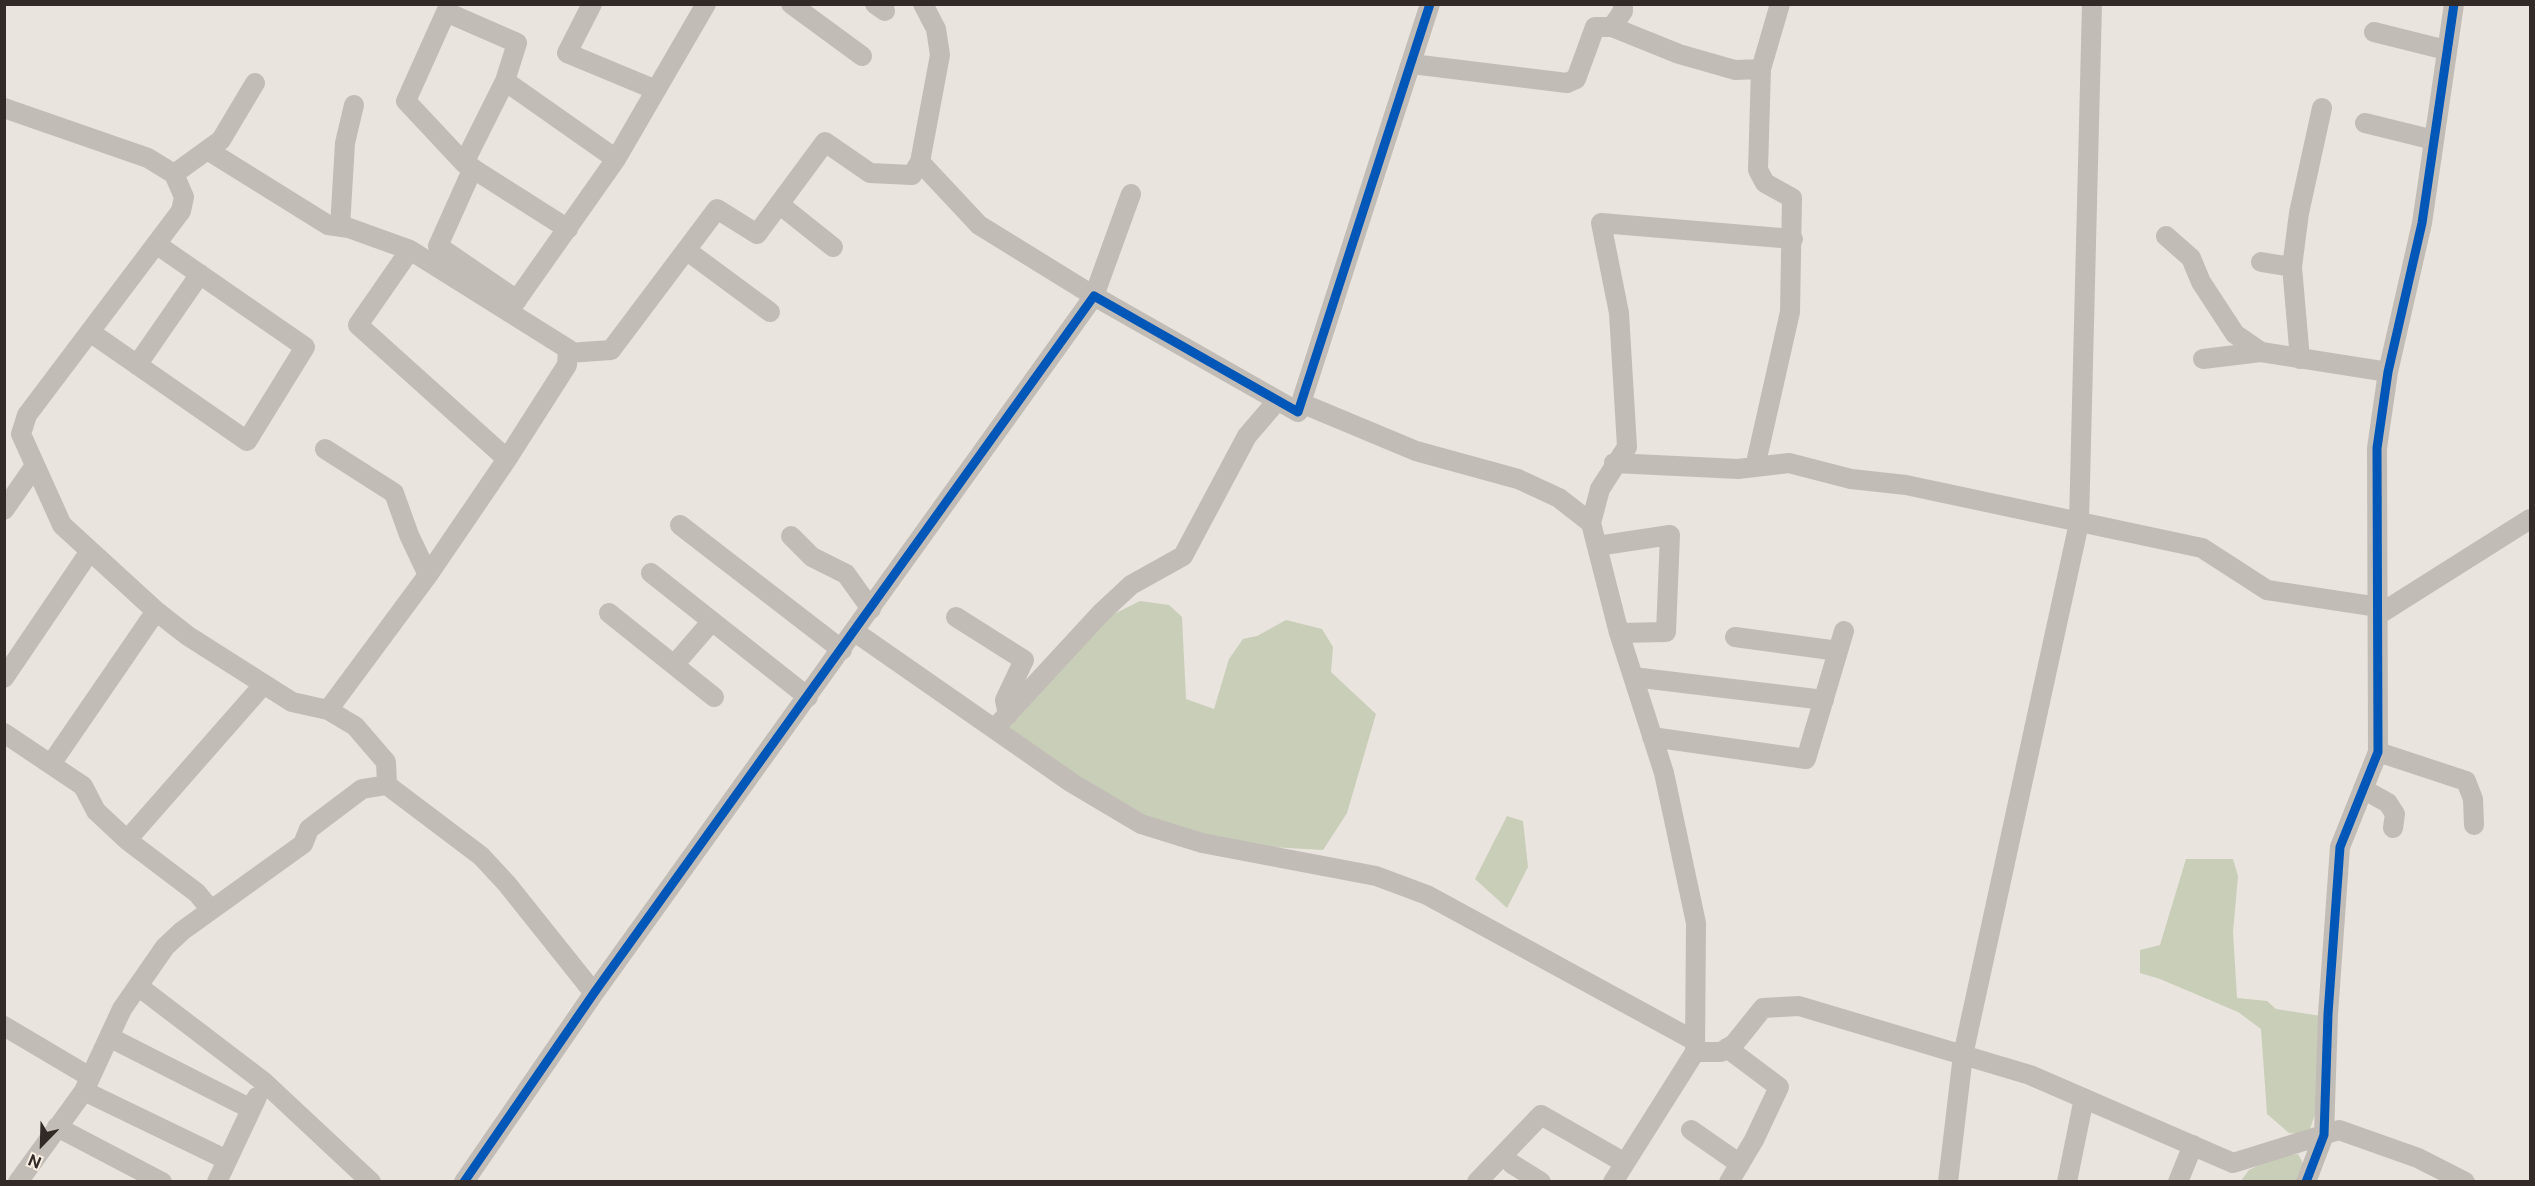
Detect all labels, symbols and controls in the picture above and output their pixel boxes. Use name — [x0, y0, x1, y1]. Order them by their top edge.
north arrow — [12, 1114, 72, 1174]
text: N — [25, 1150, 44, 1172]

